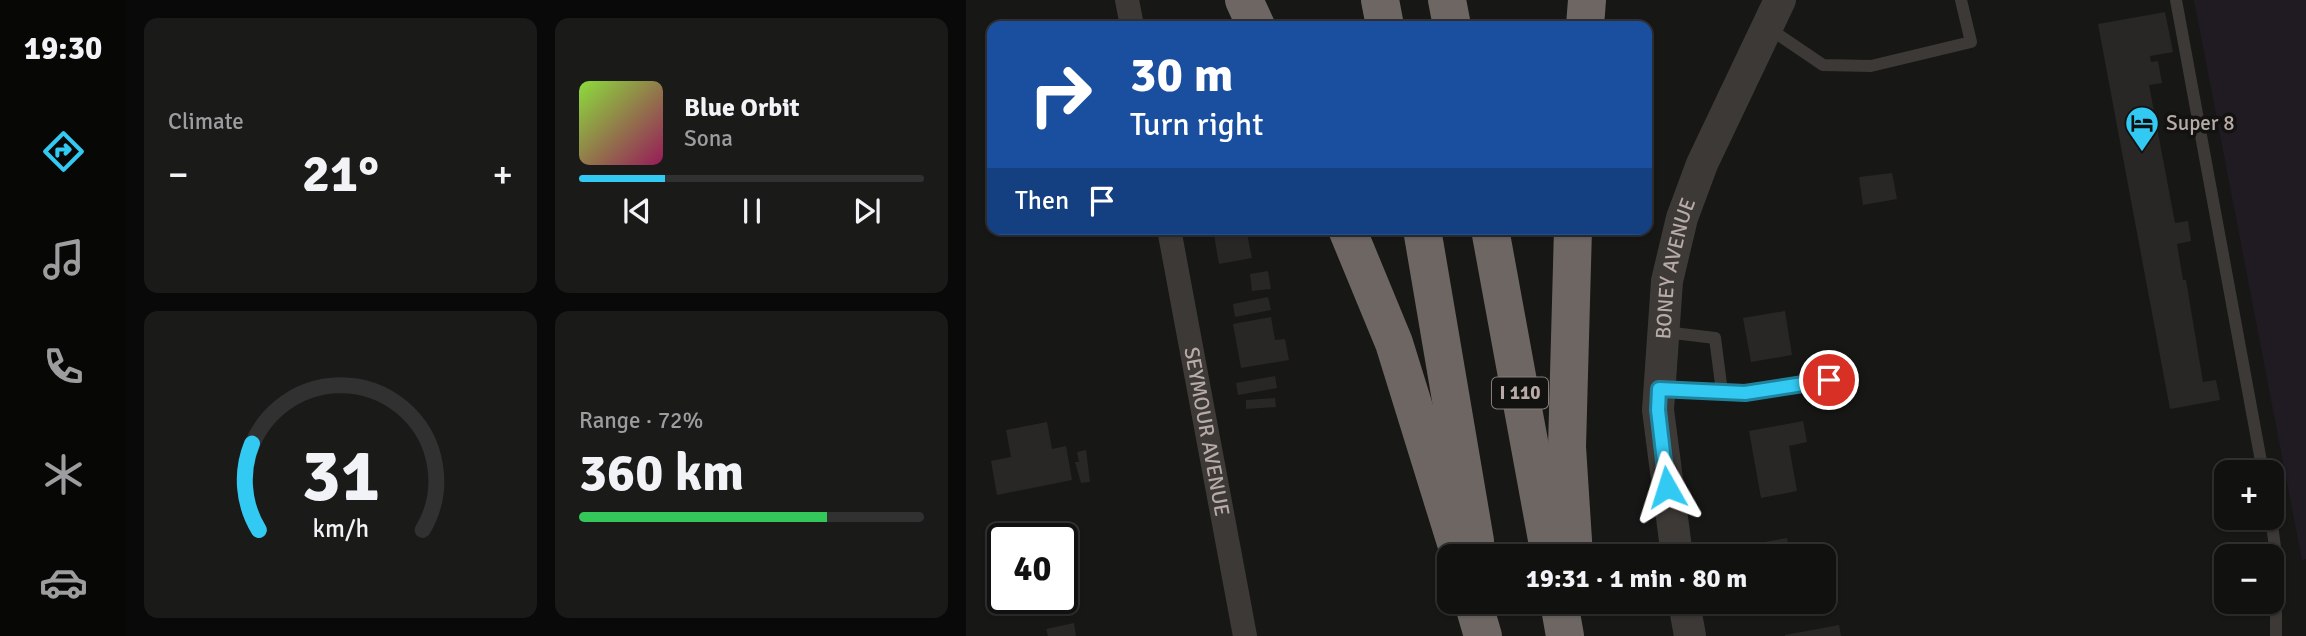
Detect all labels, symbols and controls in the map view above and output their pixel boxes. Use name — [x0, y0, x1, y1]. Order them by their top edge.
text: 19:30 — [24, 29, 102, 68]
text: 30 m — [1130, 45, 1233, 105]
icon: right — [1015, 49, 1106, 140]
text: Blue Orbit — [684, 92, 800, 124]
hotel icon: Super 8 — [2123, 104, 2161, 153]
text: Turn right — [1130, 105, 1263, 144]
text: Climate — [168, 107, 244, 136]
place label: Super 8 — [2166, 110, 2234, 136]
text: Sona — [684, 124, 733, 153]
icon: directions — [39, 127, 88, 176]
text: 21° — [302, 142, 379, 206]
text: − — [168, 151, 189, 198]
text: + — [492, 151, 513, 198]
icon: arrive — [1083, 182, 1121, 220]
text: Then — [1015, 185, 1069, 217]
icon: previous — [618, 192, 656, 230]
icon: pause — [733, 192, 771, 230]
icon: next — [848, 192, 886, 230]
street label: BONEY AVENUE — [1650, 194, 1701, 340]
icon: music — [39, 235, 88, 284]
icon: phone — [39, 342, 88, 391]
street label: SEYMOUR AVENUE — [1178, 345, 1235, 518]
pin — [1799, 350, 1859, 410]
icon: arrive — [1810, 361, 1848, 399]
road number: I 110 — [1492, 378, 1548, 408]
text: Range · 72% — [579, 406, 703, 435]
text: 31 — [301, 433, 380, 522]
text: 360 km — [579, 441, 744, 505]
icon: climate — [39, 450, 88, 499]
position arrow — [1630, 450, 1704, 524]
map controls — [2214, 460, 2284, 614]
button: + — [2214, 460, 2284, 530]
text: km/h — [312, 513, 369, 544]
speed limit sign: 40 — [987, 523, 1078, 614]
button: − — [2214, 544, 2284, 614]
icon: car — [39, 558, 88, 607]
text: 19:31 · 1 min · 80 m — [1526, 563, 1747, 595]

